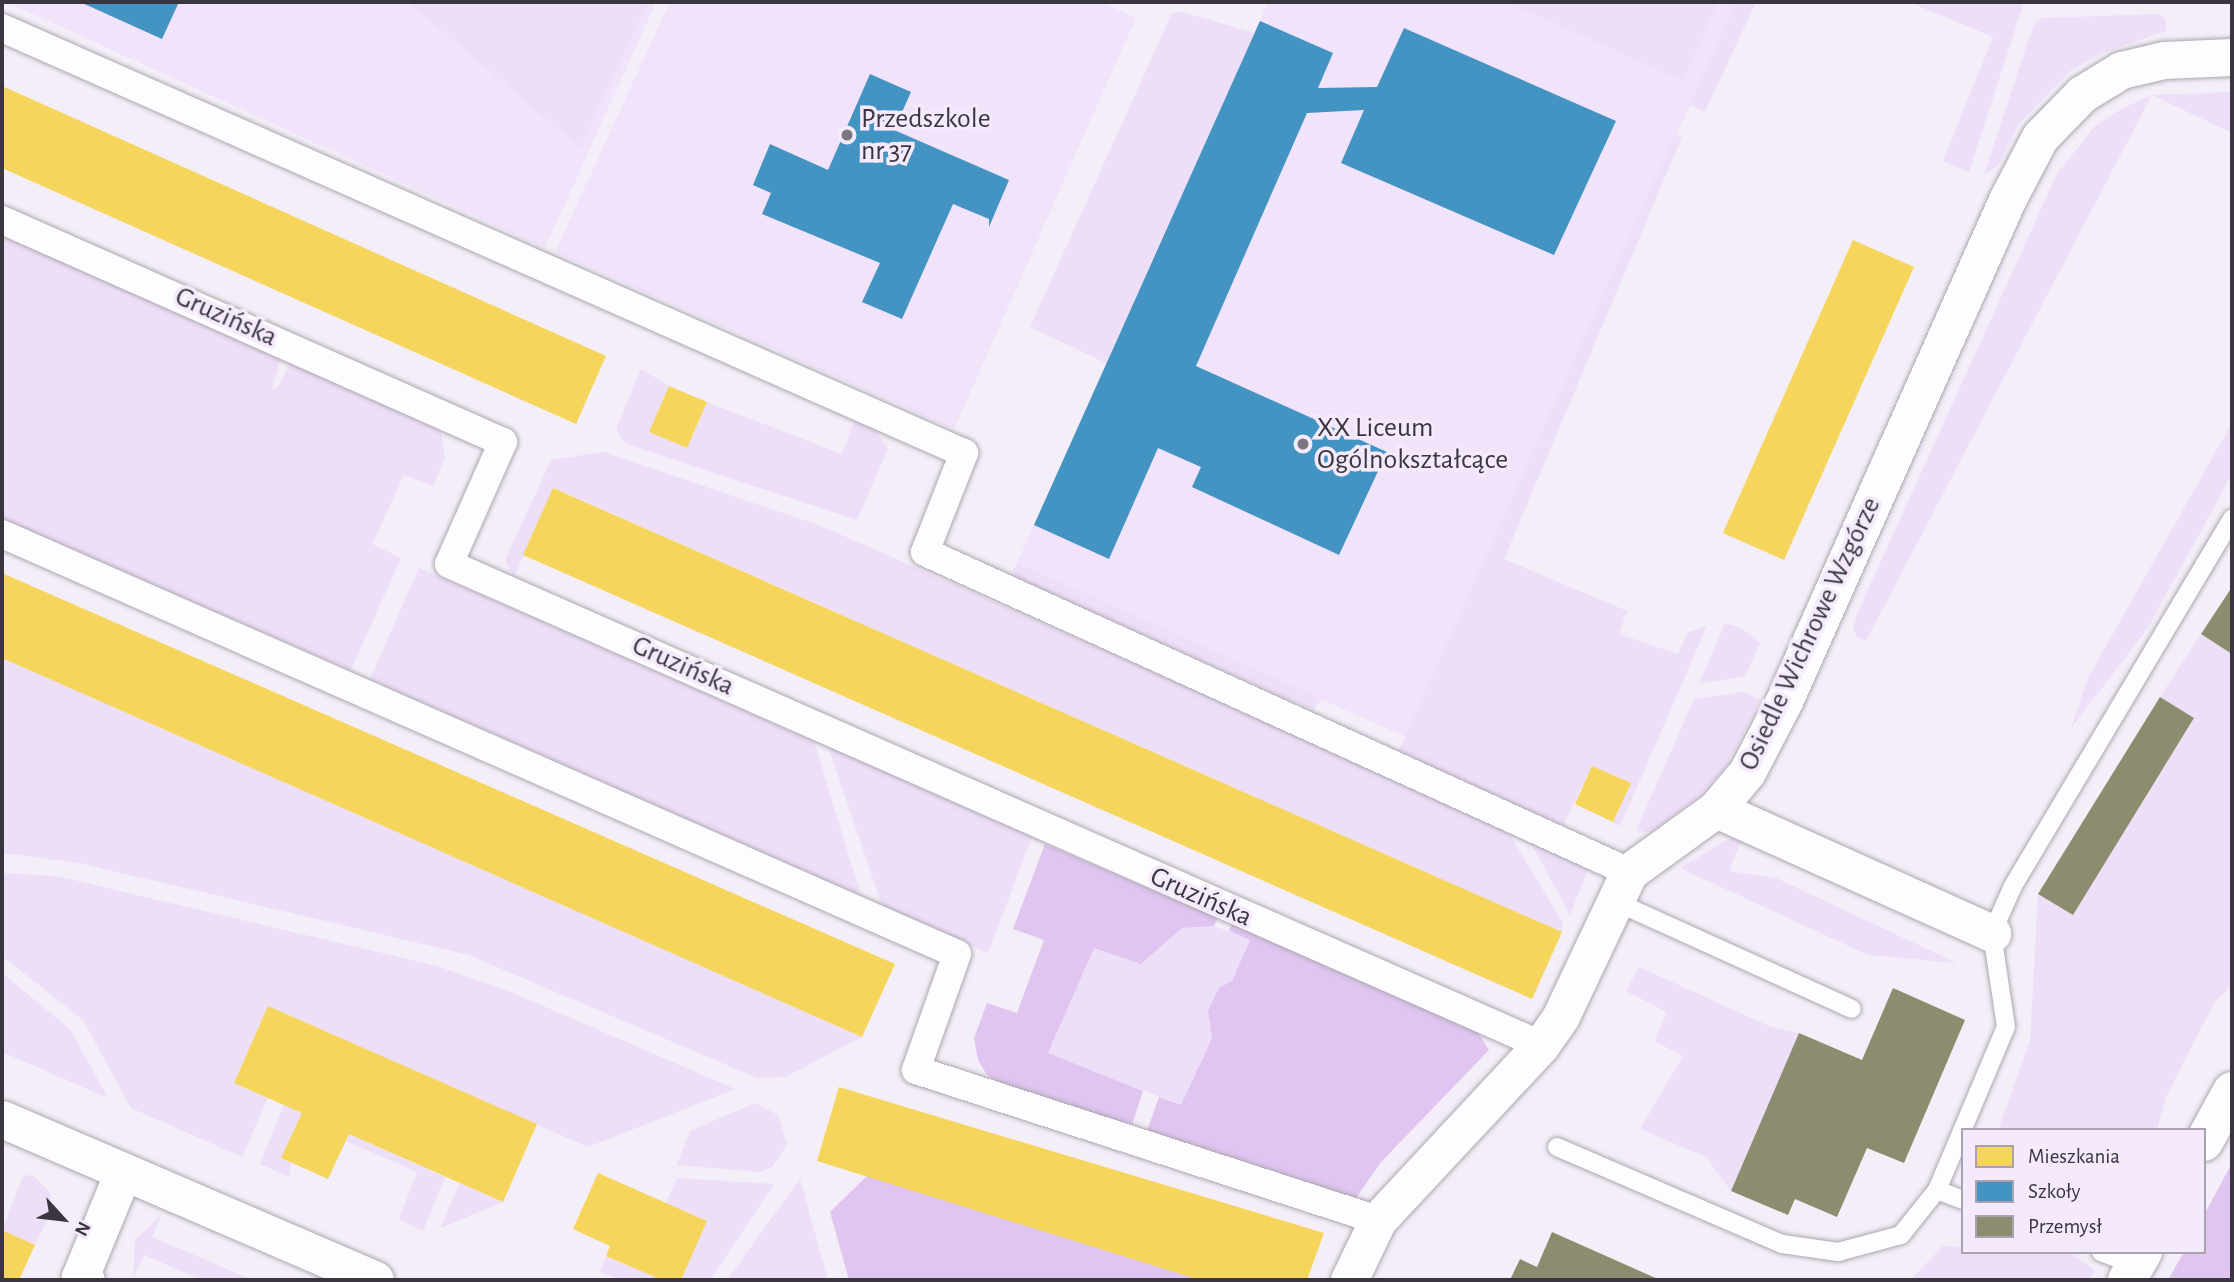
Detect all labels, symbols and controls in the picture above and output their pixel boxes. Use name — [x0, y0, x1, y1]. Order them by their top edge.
place label: Przedszkole nr 37 — [861, 102, 991, 168]
marker: Przedszkole nr 37 — [839, 127, 855, 143]
street label: Gruzińska — [170, 280, 282, 354]
place label: XX Liceum Ogólnokształcące — [1317, 411, 1508, 477]
marker: XX Liceum Ogólnokształcące — [1295, 436, 1311, 452]
street label: Osiedle Wichrowe Wzgórze — [1732, 492, 1888, 776]
street label: Gruzińska — [627, 629, 739, 703]
street label: Gruzińska — [1145, 860, 1257, 934]
legend — [1961, 1128, 2206, 1254]
text: Mieszkania — [2028, 1146, 2120, 1167]
text: Szkoły — [2028, 1181, 2081, 1202]
north arrow — [28, 1184, 98, 1254]
text: Przemysł — [2028, 1216, 2102, 1237]
text: N — [71, 1219, 94, 1239]

